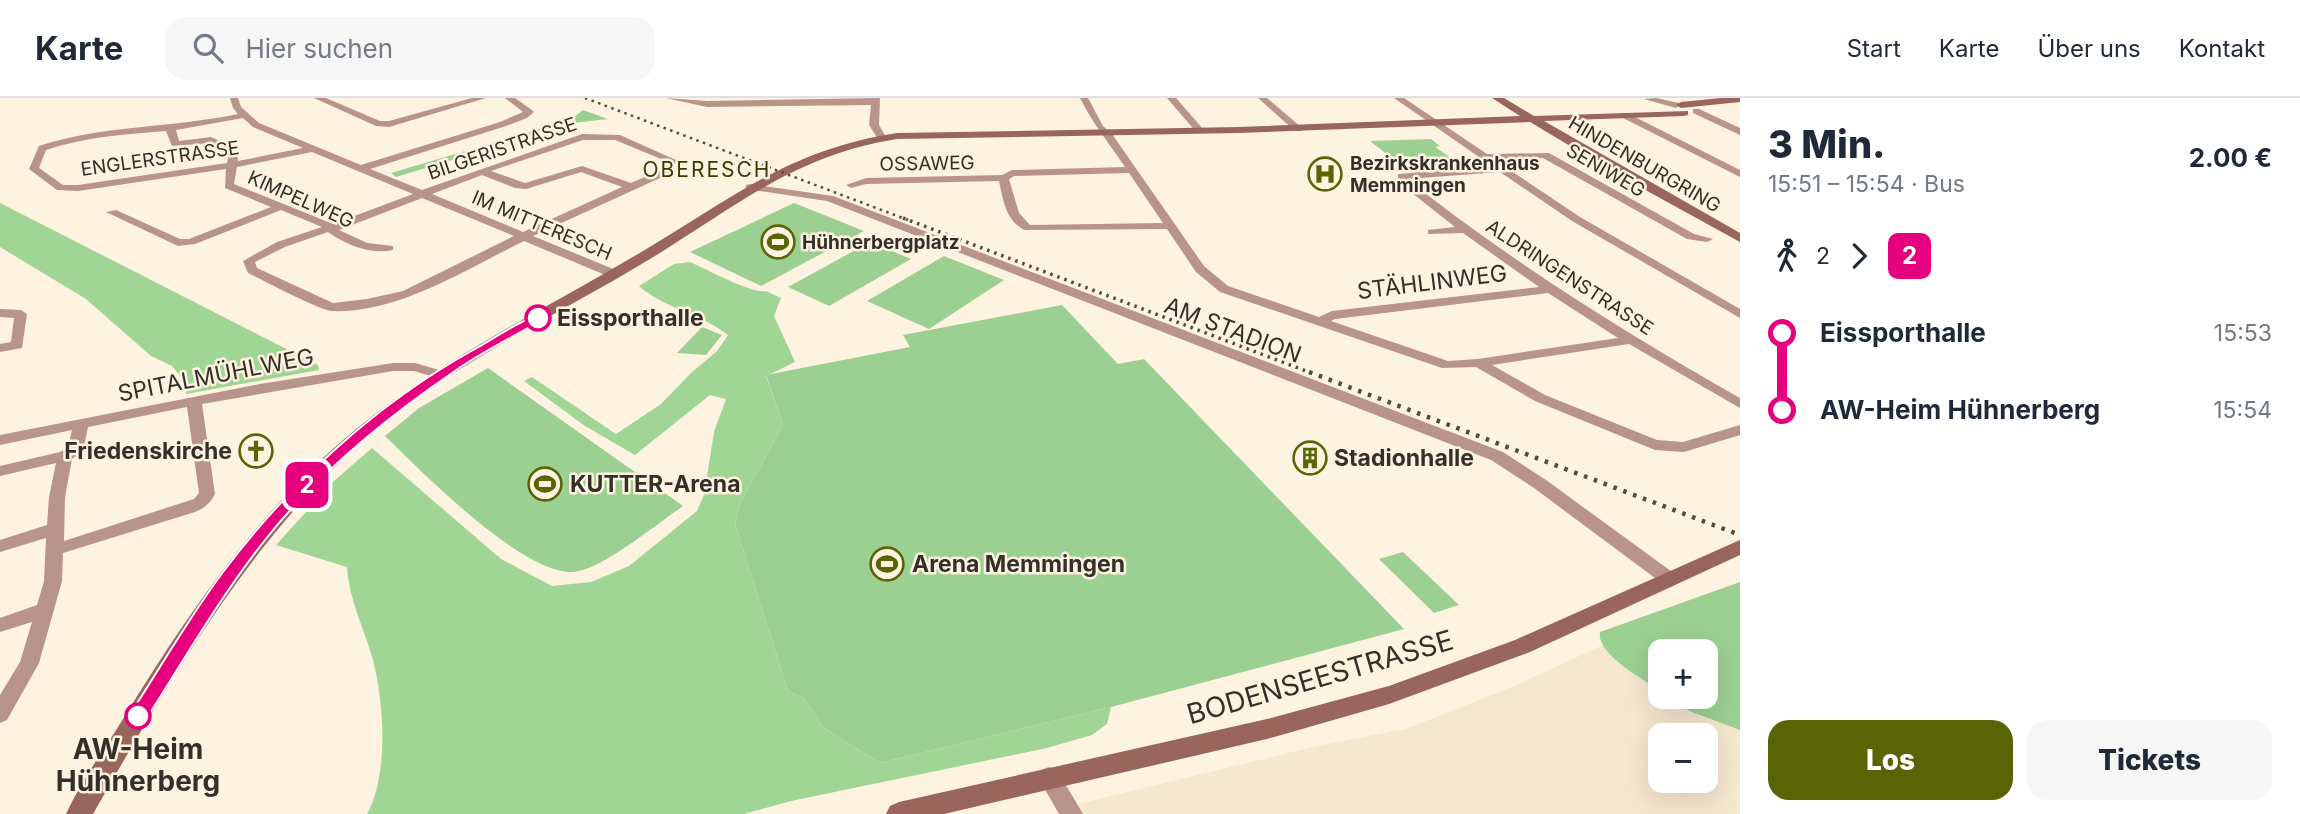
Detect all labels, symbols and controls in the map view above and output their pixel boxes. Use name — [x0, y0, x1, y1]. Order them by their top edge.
search box — [165, 17, 655, 80]
text: Karte — [35, 28, 123, 68]
icon: search — [189, 29, 227, 67]
text: Hier suchen — [245, 33, 393, 64]
text: Start — [1847, 34, 1901, 63]
text: Karte — [1939, 34, 1999, 63]
text: Über uns — [2037, 34, 2141, 63]
text: Kontakt — [2179, 34, 2265, 63]
street label: BILGERISTRASSE — [425, 112, 580, 185]
street label: HINDENBURGRING — [1565, 112, 1725, 217]
text: 3 Min. — [1768, 121, 1885, 167]
street label: ENGLERSTRASSE — [79, 136, 241, 181]
street label: SENIWEG — [1562, 139, 1649, 202]
text: 2.00 € — [2189, 142, 2272, 173]
street label: OSSAWEG — [879, 151, 975, 176]
place label: Bezirkskrankenhaus Memmingen — [1350, 152, 1540, 197]
hospital icon: Bezirkskrankenhaus Memmingen — [1306, 155, 1344, 193]
district label: OBERESCH — [643, 157, 771, 182]
street label: KIMPELWEG — [244, 166, 357, 233]
text: 15:51 – 15:54 · Bus — [1768, 170, 1965, 198]
street label: IM MITTERESCH — [468, 186, 615, 265]
street label: ALDRINGENSTRASSE — [1482, 215, 1658, 340]
sports icon: Hühnerbergplatz — [759, 223, 797, 261]
place label: Hühnerbergplatz — [802, 231, 960, 254]
icon: walk — [1768, 237, 1806, 275]
icon: forward — [1840, 237, 1878, 275]
text: 2 — [1902, 241, 1917, 270]
text: 2 — [1816, 242, 1830, 270]
street label: STÄHLINWEG — [1355, 259, 1509, 305]
street label: AM STADION — [1161, 291, 1305, 369]
place label: Eissporthalle — [557, 304, 704, 332]
marker: Eissporthalle — [525, 305, 551, 331]
text: Eissporthalle — [1820, 317, 1986, 348]
text: 15:53 — [2214, 319, 2272, 347]
street label: SPITALMÜHLWEG — [116, 342, 316, 408]
text: AW-Heim Hühnerberg — [1820, 394, 2100, 425]
text: 15:54 — [2213, 396, 2272, 424]
church icon: Friedenskirche — [237, 432, 275, 470]
place label: Friedenskirche — [64, 437, 232, 465]
building icon: Stadionhalle — [1291, 439, 1329, 477]
place label: Stadionhalle — [1334, 444, 1474, 472]
line badge: 2 — [284, 462, 330, 508]
sports icon: KUTTER-Arena — [526, 465, 564, 503]
text: 2 — [299, 470, 315, 499]
place label: KUTTER-Arena — [570, 470, 741, 498]
sports icon: Arena Memmingen — [868, 545, 906, 583]
place label: Arena Memmingen — [912, 550, 1125, 578]
street label: BODENSEESTRASSE — [1183, 623, 1457, 731]
map controls — [1648, 639, 1718, 793]
button: + — [1648, 639, 1718, 709]
marker: AW-Heim Hühnerberg — [125, 703, 151, 729]
button: Los — [1768, 720, 2013, 800]
button: Tickets — [2027, 720, 2272, 800]
button: − — [1648, 723, 1718, 793]
place label: AW-Heim Hühnerberg — [56, 732, 220, 798]

